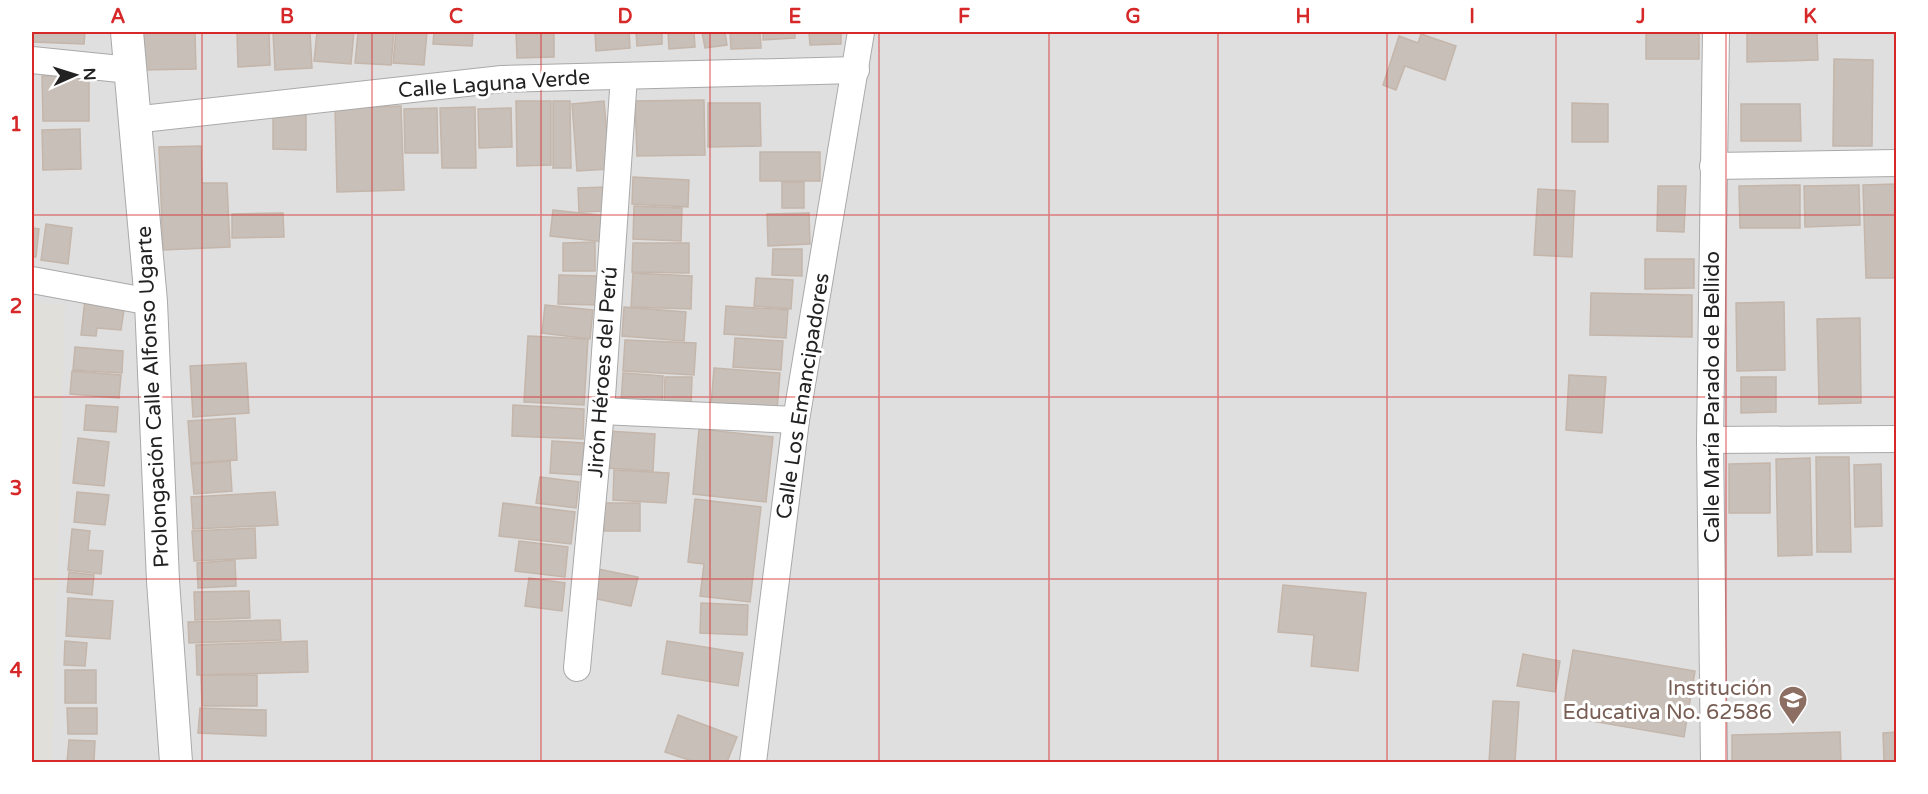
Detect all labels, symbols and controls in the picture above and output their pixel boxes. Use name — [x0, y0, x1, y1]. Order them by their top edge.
text: A — [111, 5, 126, 29]
text: B — [280, 5, 294, 29]
text: C — [449, 5, 463, 29]
text: D — [617, 5, 633, 29]
text: E — [789, 5, 802, 29]
text: F — [958, 5, 970, 29]
text: G — [1125, 5, 1141, 29]
text: H — [1295, 5, 1311, 29]
text: I — [1469, 5, 1475, 29]
text: J — [1635, 5, 1646, 29]
text: K — [1803, 5, 1817, 29]
north arrow — [45, 45, 105, 105]
street label: Calle Laguna Verde — [397, 65, 591, 103]
text: N — [79, 67, 99, 81]
text: 1 — [10, 113, 22, 137]
street label: Prolongación Calle Alfonso Ugarte — [132, 225, 174, 569]
street label: Calle María Parado de Bellido — [1700, 251, 1725, 543]
street label: Jirón Héroes del Perú — [583, 266, 623, 478]
street label: Calle Los Emancipadores — [771, 271, 835, 521]
text: 2 — [10, 295, 22, 319]
text: 3 — [10, 477, 22, 501]
text: 4 — [10, 659, 23, 683]
place label: Institución Educativa No. 62586 — [1563, 676, 1772, 725]
school or university icon: Institución Educativa No. 62586 — [1777, 684, 1809, 726]

